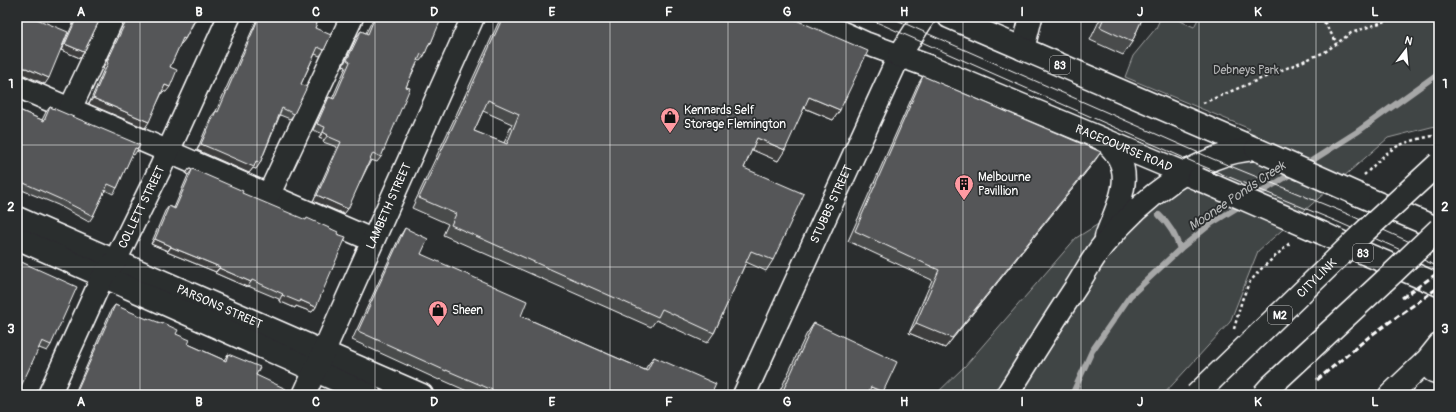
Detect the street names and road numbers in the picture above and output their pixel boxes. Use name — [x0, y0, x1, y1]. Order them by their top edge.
road number: 83 — [1050, 56, 1070, 74]
street label: RACECOURSE ROAD — [1073, 121, 1175, 175]
street label: LAMBETH STREET — [363, 160, 414, 252]
street label: STUBBS STREET — [807, 162, 856, 246]
street label: COLLETT STREET — [115, 163, 168, 251]
road number: 83 — [1353, 244, 1373, 262]
street label: CITYLINK — [1293, 255, 1340, 301]
street label: PARSONS STREET — [174, 281, 265, 332]
road number: M2 — [1268, 306, 1292, 324]

